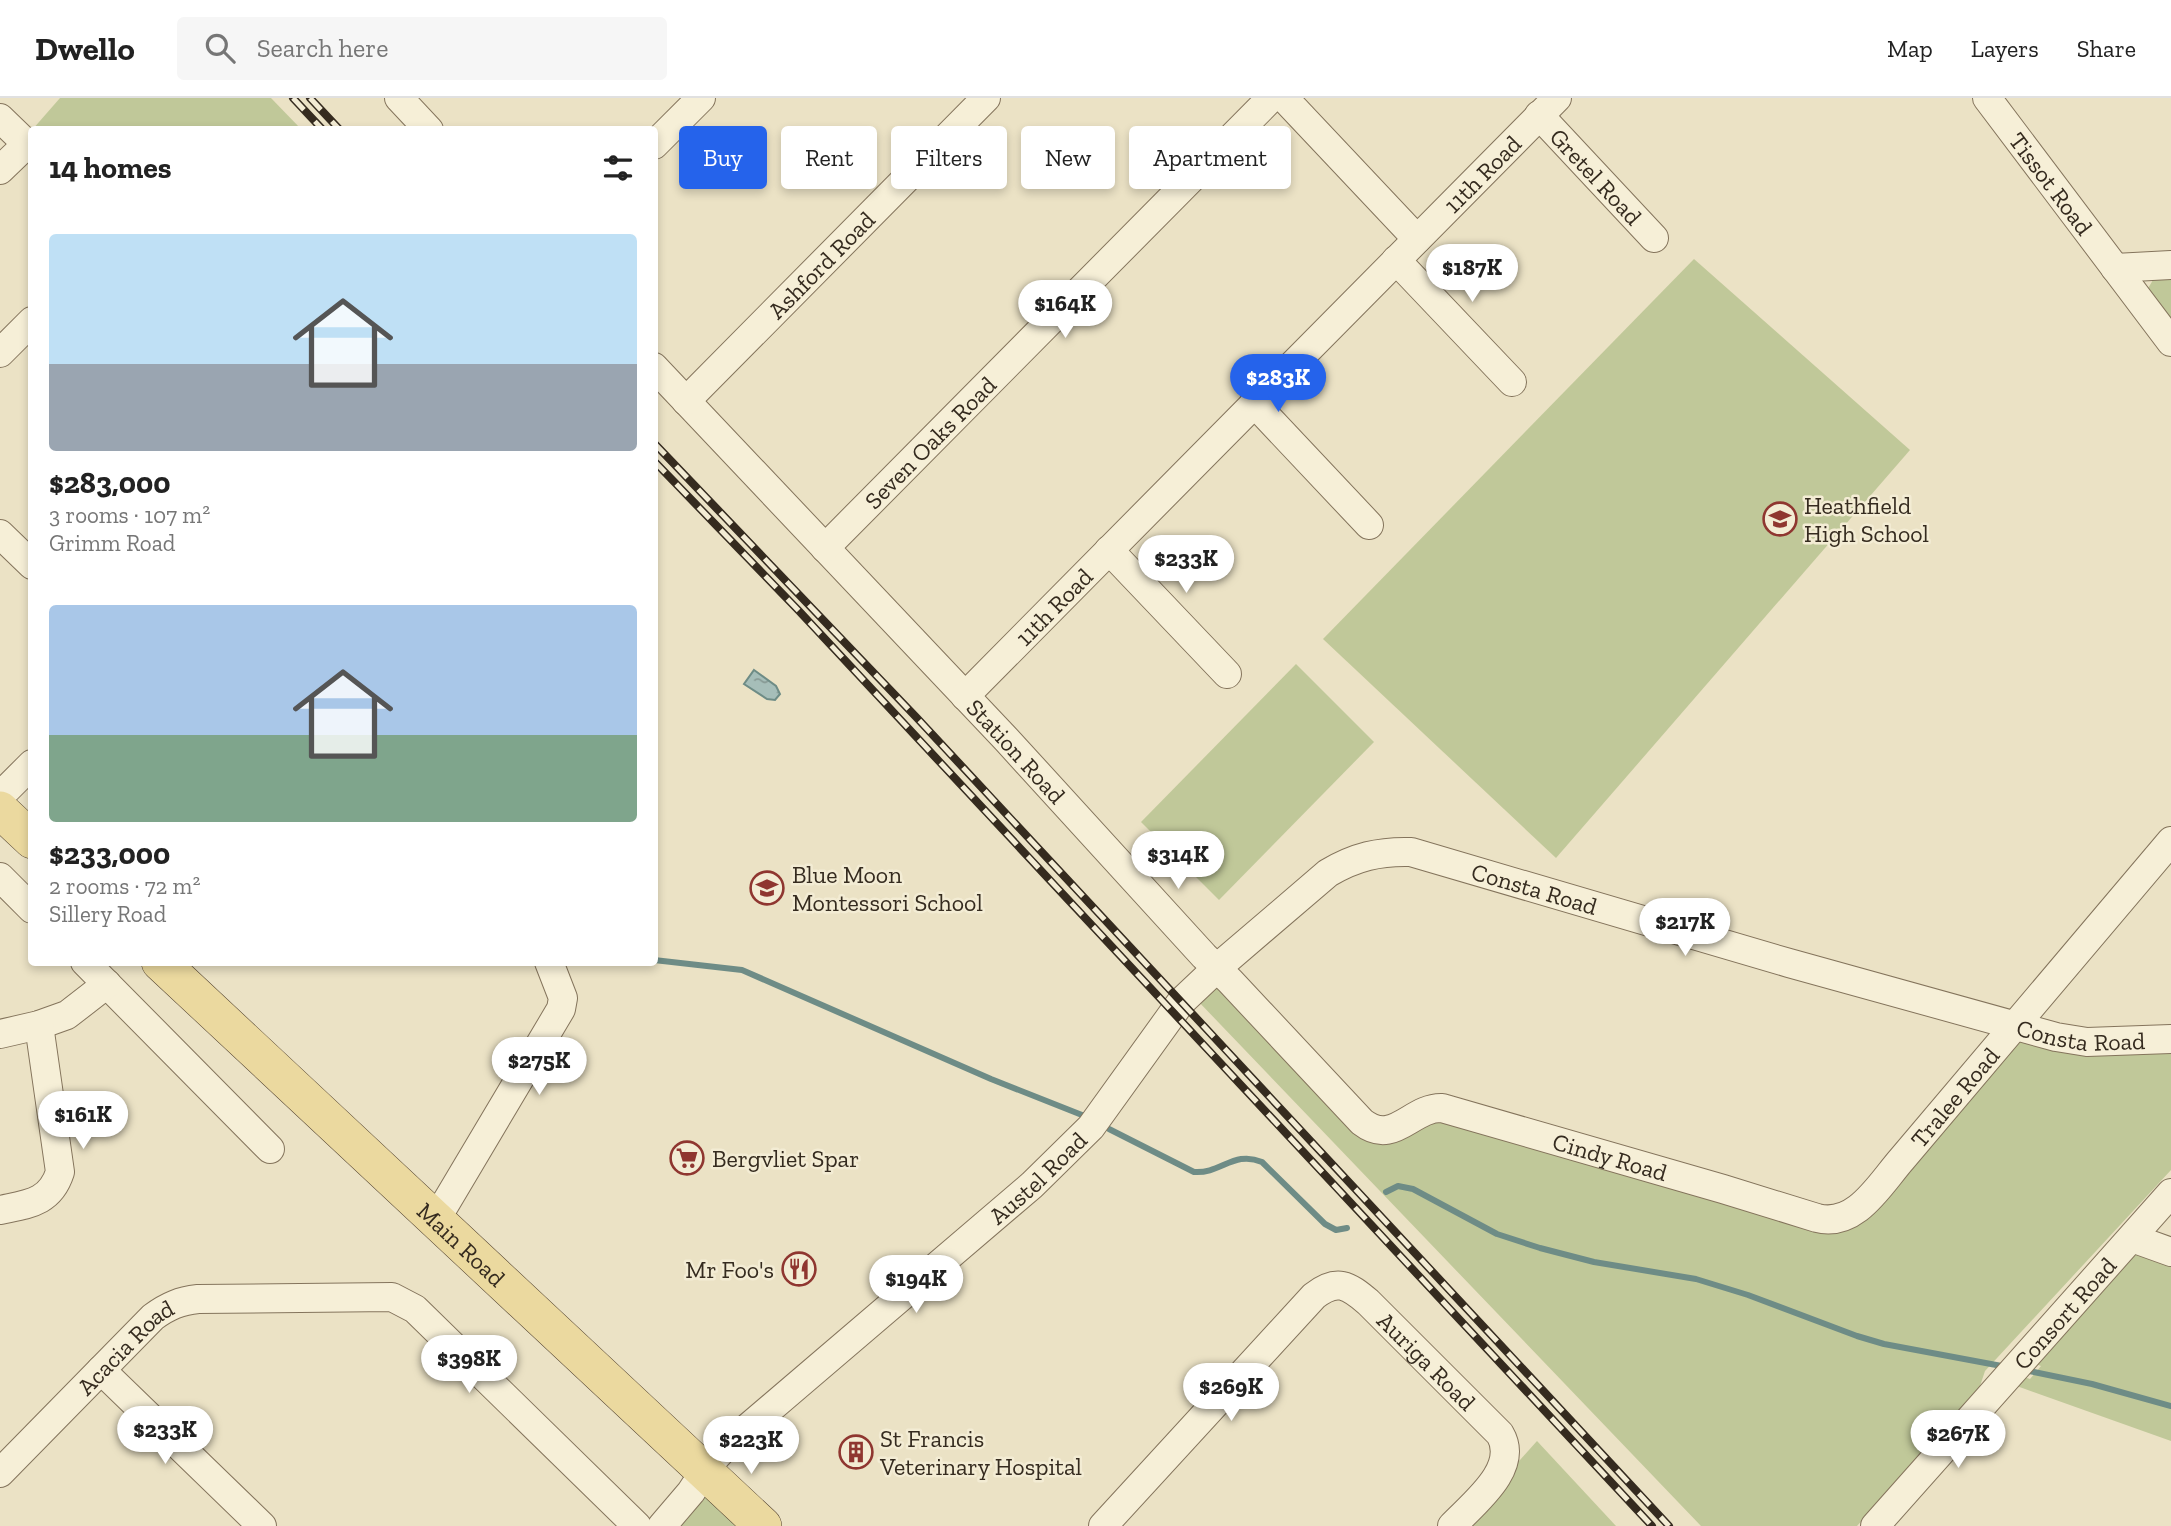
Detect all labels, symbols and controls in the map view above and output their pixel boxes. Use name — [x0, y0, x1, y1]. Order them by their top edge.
search box — [177, 17, 667, 80]
text: Dwello — [35, 29, 135, 68]
icon: search — [201, 29, 239, 67]
text: Search here — [257, 32, 388, 64]
text: Map — [1887, 34, 1933, 63]
text: Layers — [1971, 34, 2039, 63]
text: Share — [2077, 34, 2136, 63]
street label: Gretel Road — [1544, 122, 1648, 231]
chip: Buy — [679, 126, 767, 189]
chip: Rent — [781, 126, 877, 189]
chip: Filters — [891, 126, 1007, 189]
chip: New — [1021, 126, 1115, 189]
chip: Apartment — [1129, 126, 1291, 189]
street label: Tissot Road — [2003, 126, 2099, 240]
street label: 11th Road — [1437, 129, 1527, 219]
icon: filters — [599, 149, 637, 187]
text: 14 homes — [49, 150, 172, 186]
street label: Ashford Road — [762, 205, 881, 324]
pin: $187K — [1423, 244, 1521, 304]
text: $187K — [1442, 253, 1502, 281]
icon: home — [280, 280, 406, 406]
pin: $164K — [1016, 280, 1114, 340]
text: $164K — [1034, 289, 1096, 317]
pin: $283K — [1229, 354, 1327, 414]
text: $283K — [1246, 363, 1310, 391]
street label: Seven Oaks Road — [858, 370, 1002, 515]
text: $283,000 — [49, 465, 171, 501]
place label: Heathfield High School — [1804, 491, 1929, 548]
school or university icon: Heathfield High School — [1761, 500, 1799, 538]
text: 3 rooms · 107 m² — [49, 501, 210, 529]
text: Grimm Road — [49, 529, 175, 557]
pin: $233K — [1137, 536, 1235, 595]
text: $233K — [1154, 544, 1218, 572]
street label: 11th Road — [1009, 562, 1098, 651]
icon: home — [280, 651, 406, 777]
street label: Station Road — [961, 693, 1072, 809]
pin: $314K — [1129, 832, 1227, 891]
text: $233,000 — [49, 836, 170, 872]
text: $314K — [1147, 840, 1209, 868]
street label: Consta Road — [1468, 856, 1601, 920]
place label: Blue Moon Montessori School — [792, 860, 983, 917]
school or university icon: Blue Moon Montessori School — [748, 869, 786, 907]
text: 2 rooms · 72 m² — [49, 872, 200, 900]
pin: $217K — [1636, 898, 1734, 958]
text: Sillery Road — [49, 900, 166, 928]
text: $217K — [1655, 907, 1715, 935]
street label: Consta Road — [2014, 1012, 2146, 1057]
pin: $275K — [490, 1038, 588, 1097]
street label: Tralee Road — [1904, 1041, 2005, 1153]
text: $275K — [508, 1046, 570, 1074]
pin: $161K — [34, 1091, 132, 1151]
text: $161K — [54, 1100, 112, 1128]
street label: Austel Road — [983, 1125, 1092, 1230]
street label: Cindy Road — [1550, 1126, 1671, 1187]
supermarket icon: Bergvliet Spar — [668, 1139, 706, 1177]
place label: Bergvliet Spar — [712, 1144, 859, 1173]
street label: Main Road — [412, 1196, 512, 1292]
restaurant icon: Mr Foo's — [780, 1250, 818, 1288]
street label: Consort Road — [2007, 1251, 2122, 1375]
place label: Mr Foo's — [685, 1255, 774, 1284]
pin: $194K — [867, 1256, 965, 1315]
text: $194K — [885, 1264, 947, 1292]
street label: Acacia Road — [71, 1293, 178, 1400]
street label: Auriga Road — [1372, 1306, 1482, 1416]
pin: $398K — [420, 1336, 518, 1395]
text: $398K — [437, 1344, 501, 1372]
pin: $269K — [1182, 1364, 1280, 1423]
text: $269K — [1199, 1372, 1263, 1400]
pin: $233K — [116, 1406, 214, 1466]
pin: $267K — [1909, 1410, 2007, 1470]
text: $233K — [133, 1415, 197, 1443]
pin: $223K — [702, 1416, 800, 1476]
text: $267K — [1927, 1419, 1989, 1447]
place label: St Francis Veterinary Hospital — [879, 1424, 1082, 1481]
text: $223K — [719, 1425, 783, 1453]
building icon: St Francis Veterinary Hospital — [837, 1433, 875, 1471]

